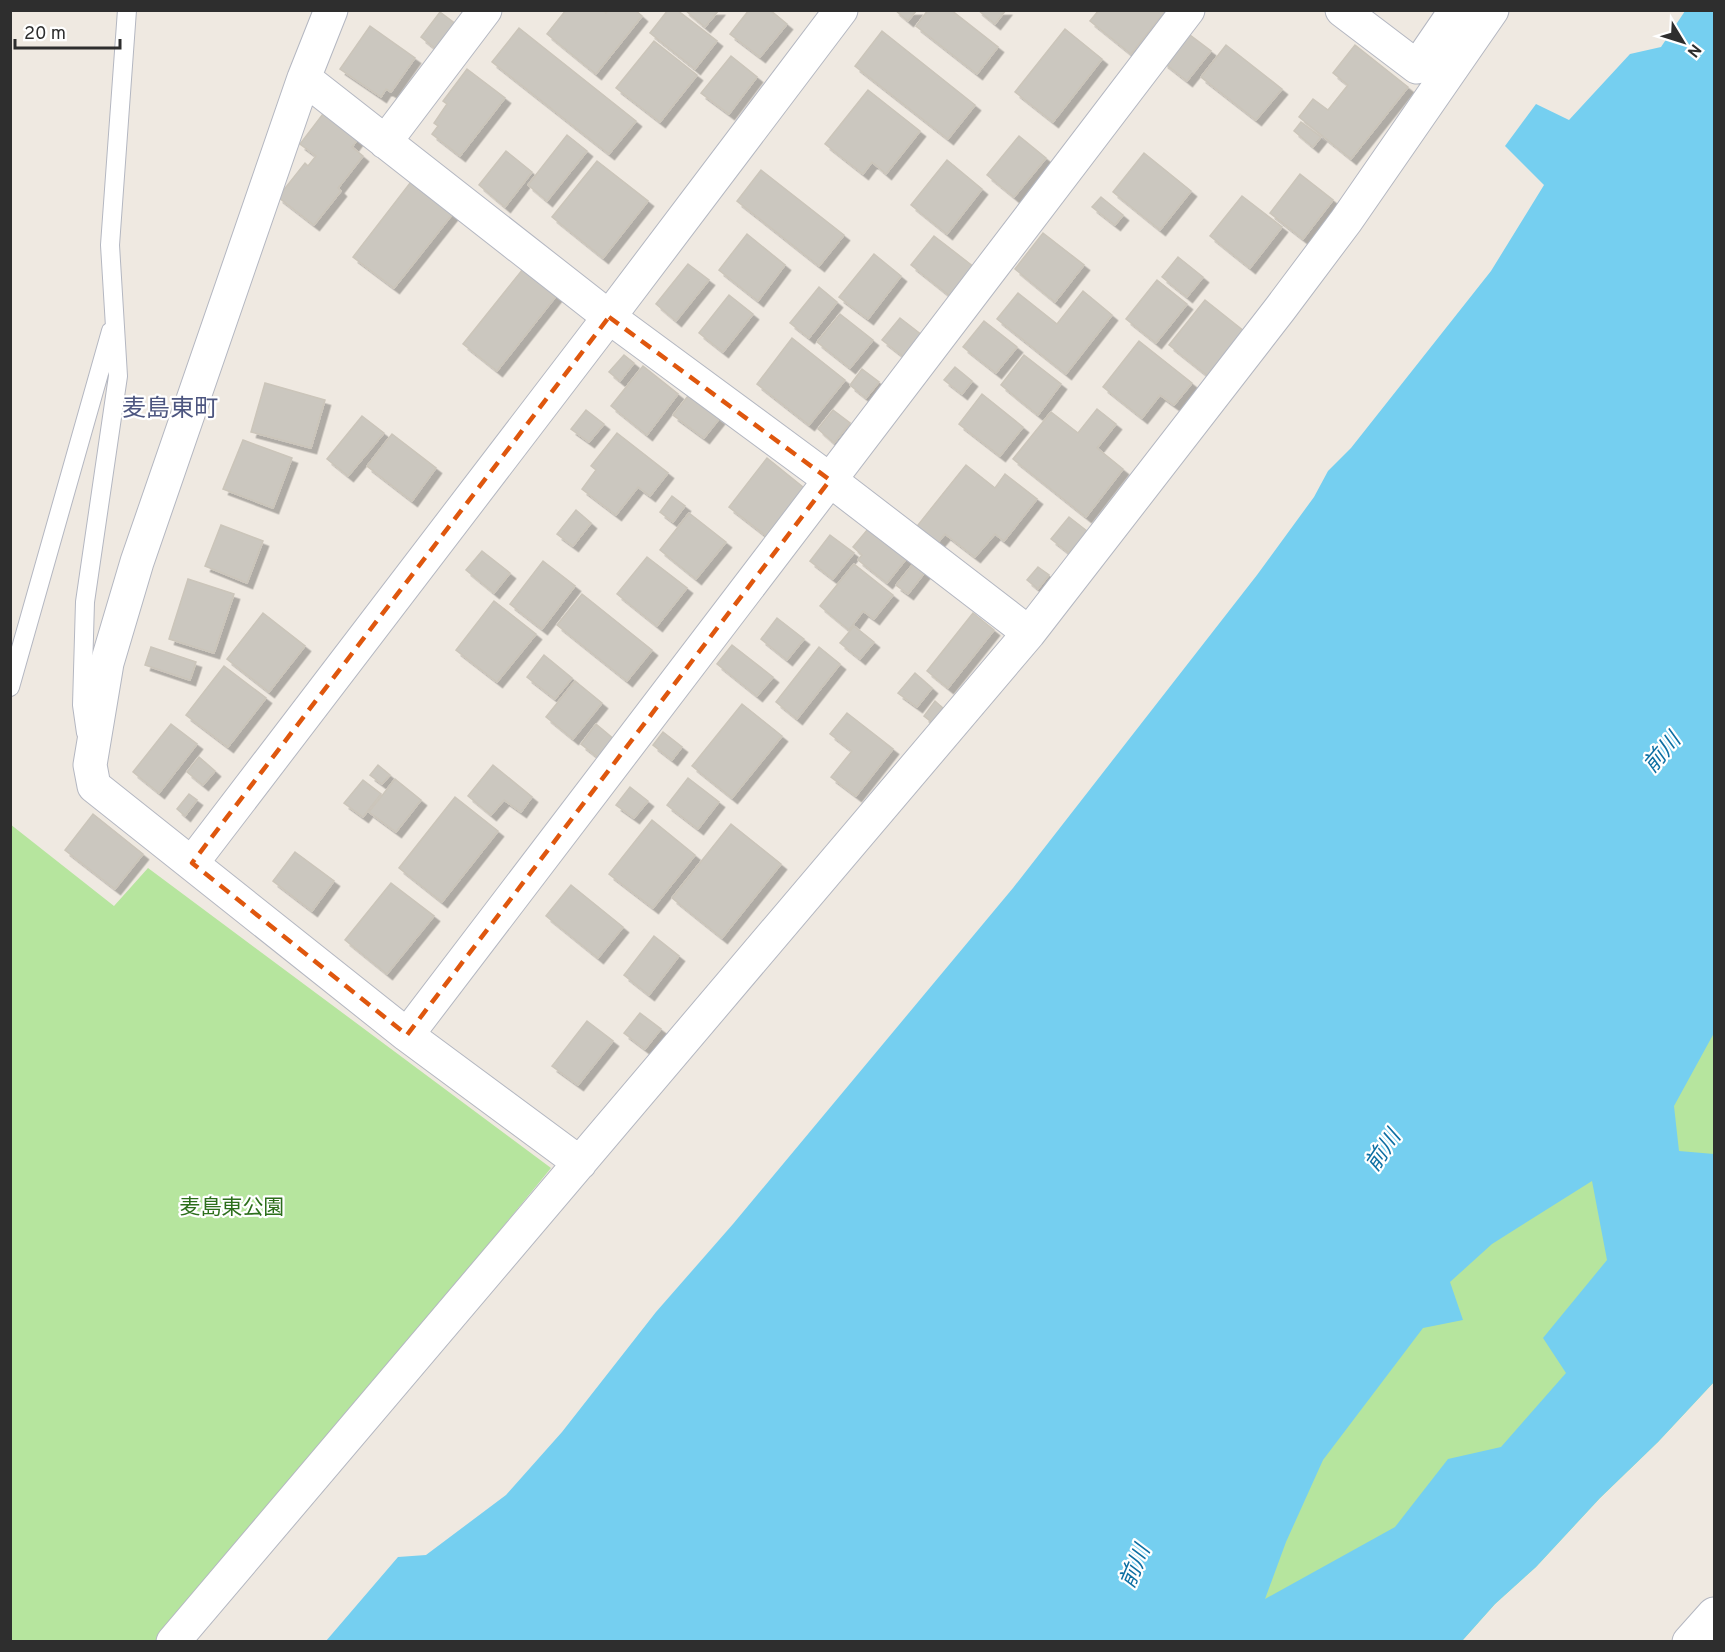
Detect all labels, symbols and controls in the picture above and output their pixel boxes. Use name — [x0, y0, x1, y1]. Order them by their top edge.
scale bar — [15, 12, 120, 50]
north arrow — [1653, 12, 1713, 72]
text: 20 m — [24, 23, 66, 46]
text: N — [1682, 39, 1705, 61]
district label: 麦島東町 — [122, 395, 218, 425]
water label: 前川 — [1638, 727, 1689, 779]
water label: 前川 — [1361, 1124, 1409, 1177]
park label: 麦島東公園 — [180, 1195, 285, 1222]
water label: 前川 — [1115, 1540, 1158, 1593]

